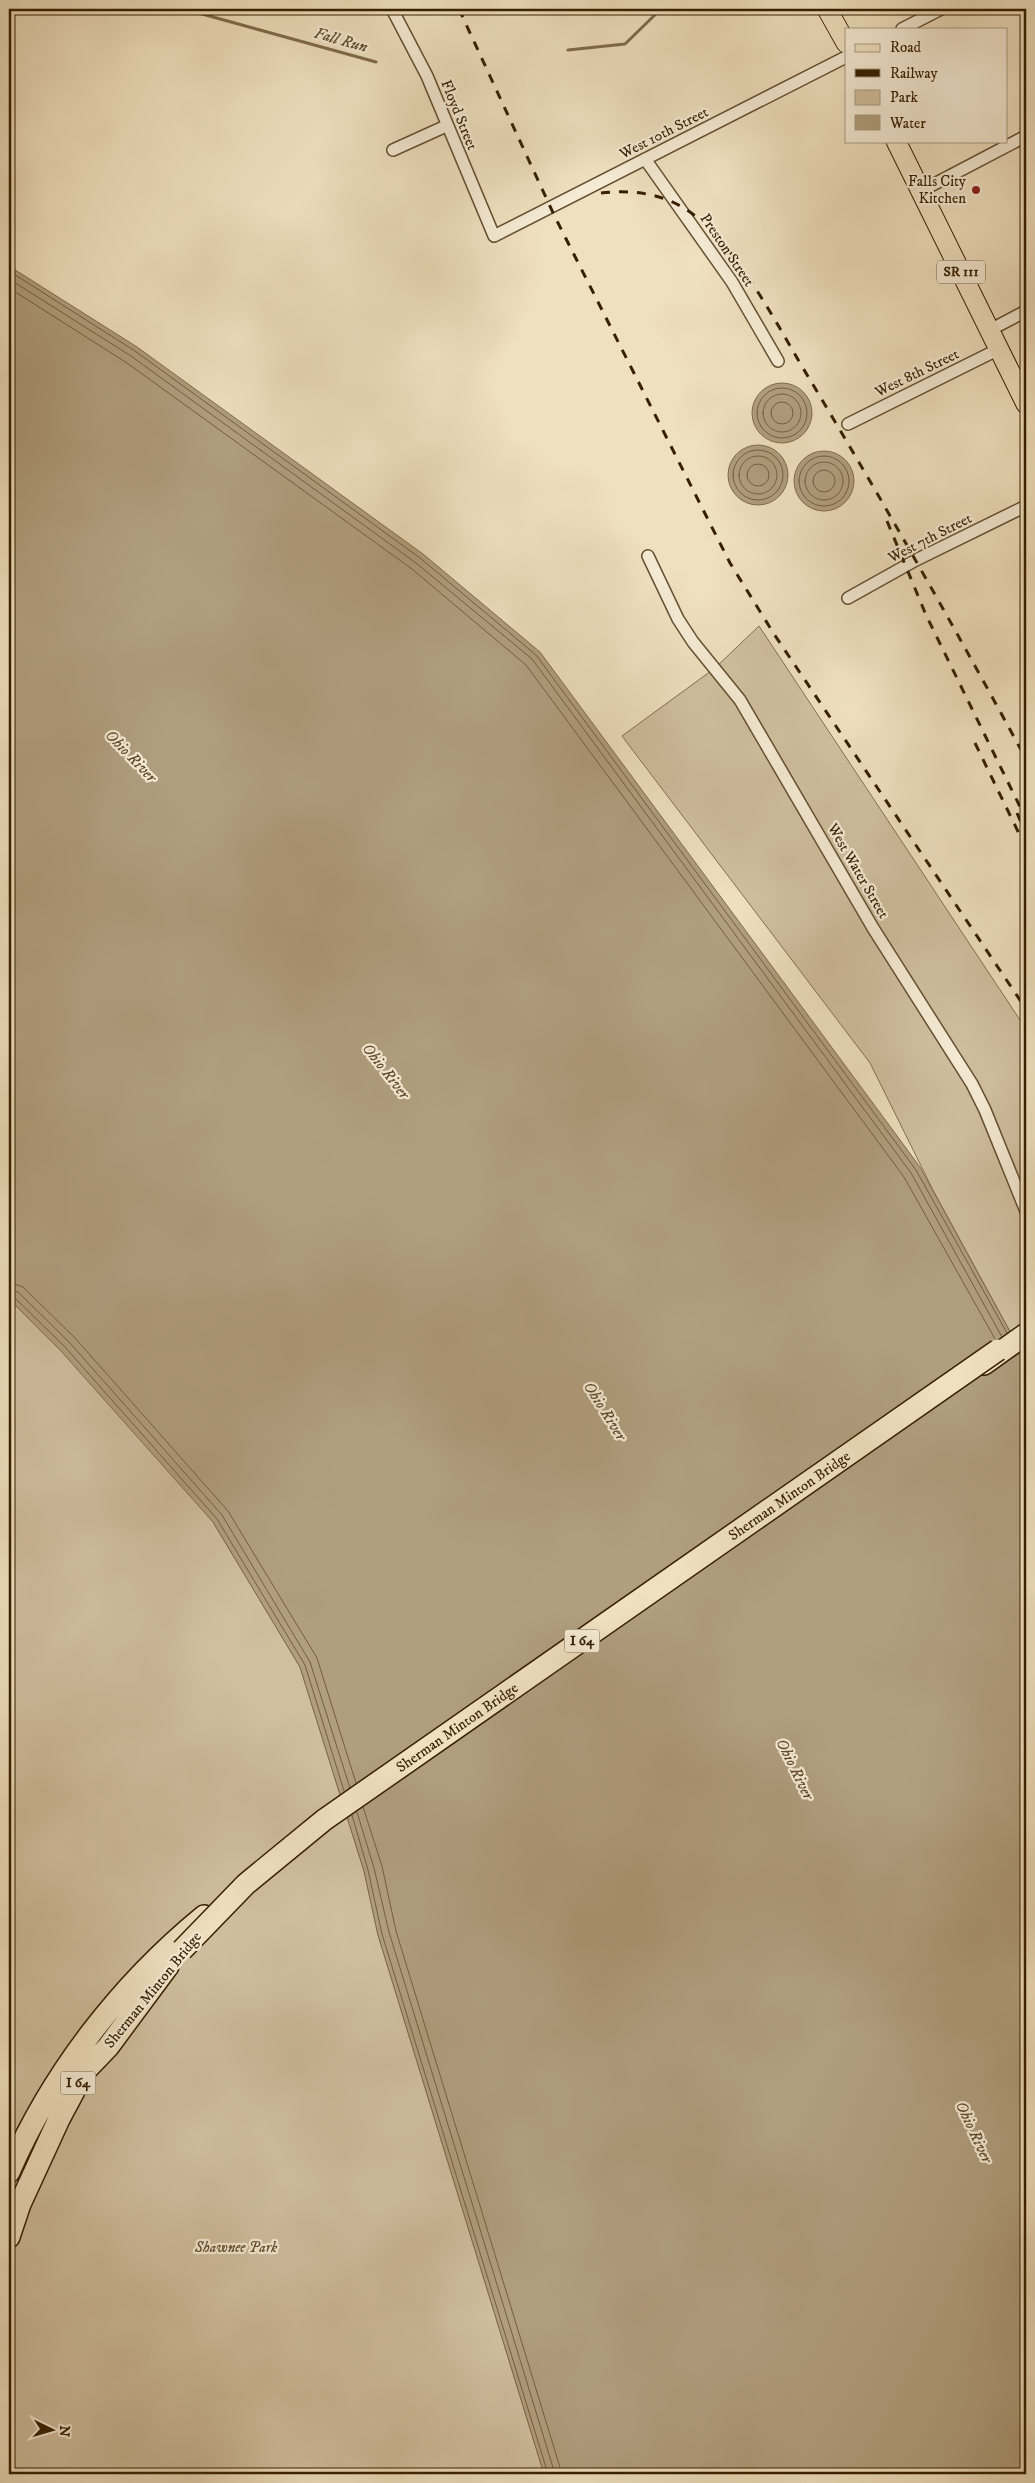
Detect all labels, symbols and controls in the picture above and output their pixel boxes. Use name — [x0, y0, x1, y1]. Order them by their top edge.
water label: Fall Run — [312, 23, 370, 57]
legend — [845, 28, 1008, 142]
text: Road — [890, 38, 922, 57]
text: Railway — [890, 64, 938, 83]
street label: Floyd Street — [436, 77, 482, 153]
text: Park — [890, 88, 919, 107]
street label: West 10th Street — [616, 102, 712, 164]
text: Water — [889, 114, 926, 133]
place label: Falls City Kitchen — [908, 172, 967, 208]
marker: Falls City Kitchen — [970, 184, 982, 196]
street label: Preston Street — [696, 210, 759, 290]
road number: SR 111 — [937, 260, 985, 284]
street label: West 8th Street — [871, 344, 962, 402]
street label: West 7th Street — [884, 509, 975, 568]
water label: Ohio River — [101, 725, 162, 788]
street label: West Water Street — [823, 819, 893, 922]
water label: Ohio River — [358, 1039, 415, 1104]
water label: Ohio River — [579, 1378, 632, 1445]
street label: Sherman Minton Bridge — [724, 1446, 854, 1545]
road number: I 64 — [564, 1630, 600, 1652]
street label: Sherman Minton Bridge — [392, 1678, 522, 1776]
water label: Ohio River — [772, 1735, 819, 1804]
street label: Sherman Minton Bridge — [100, 1928, 206, 2052]
road number: I 64 — [60, 2072, 96, 2094]
water label: Ohio River — [951, 2098, 997, 2167]
park label: Shawnee Park — [194, 2238, 278, 2257]
north arrow — [28, 2406, 78, 2456]
text: N — [54, 2425, 73, 2438]

